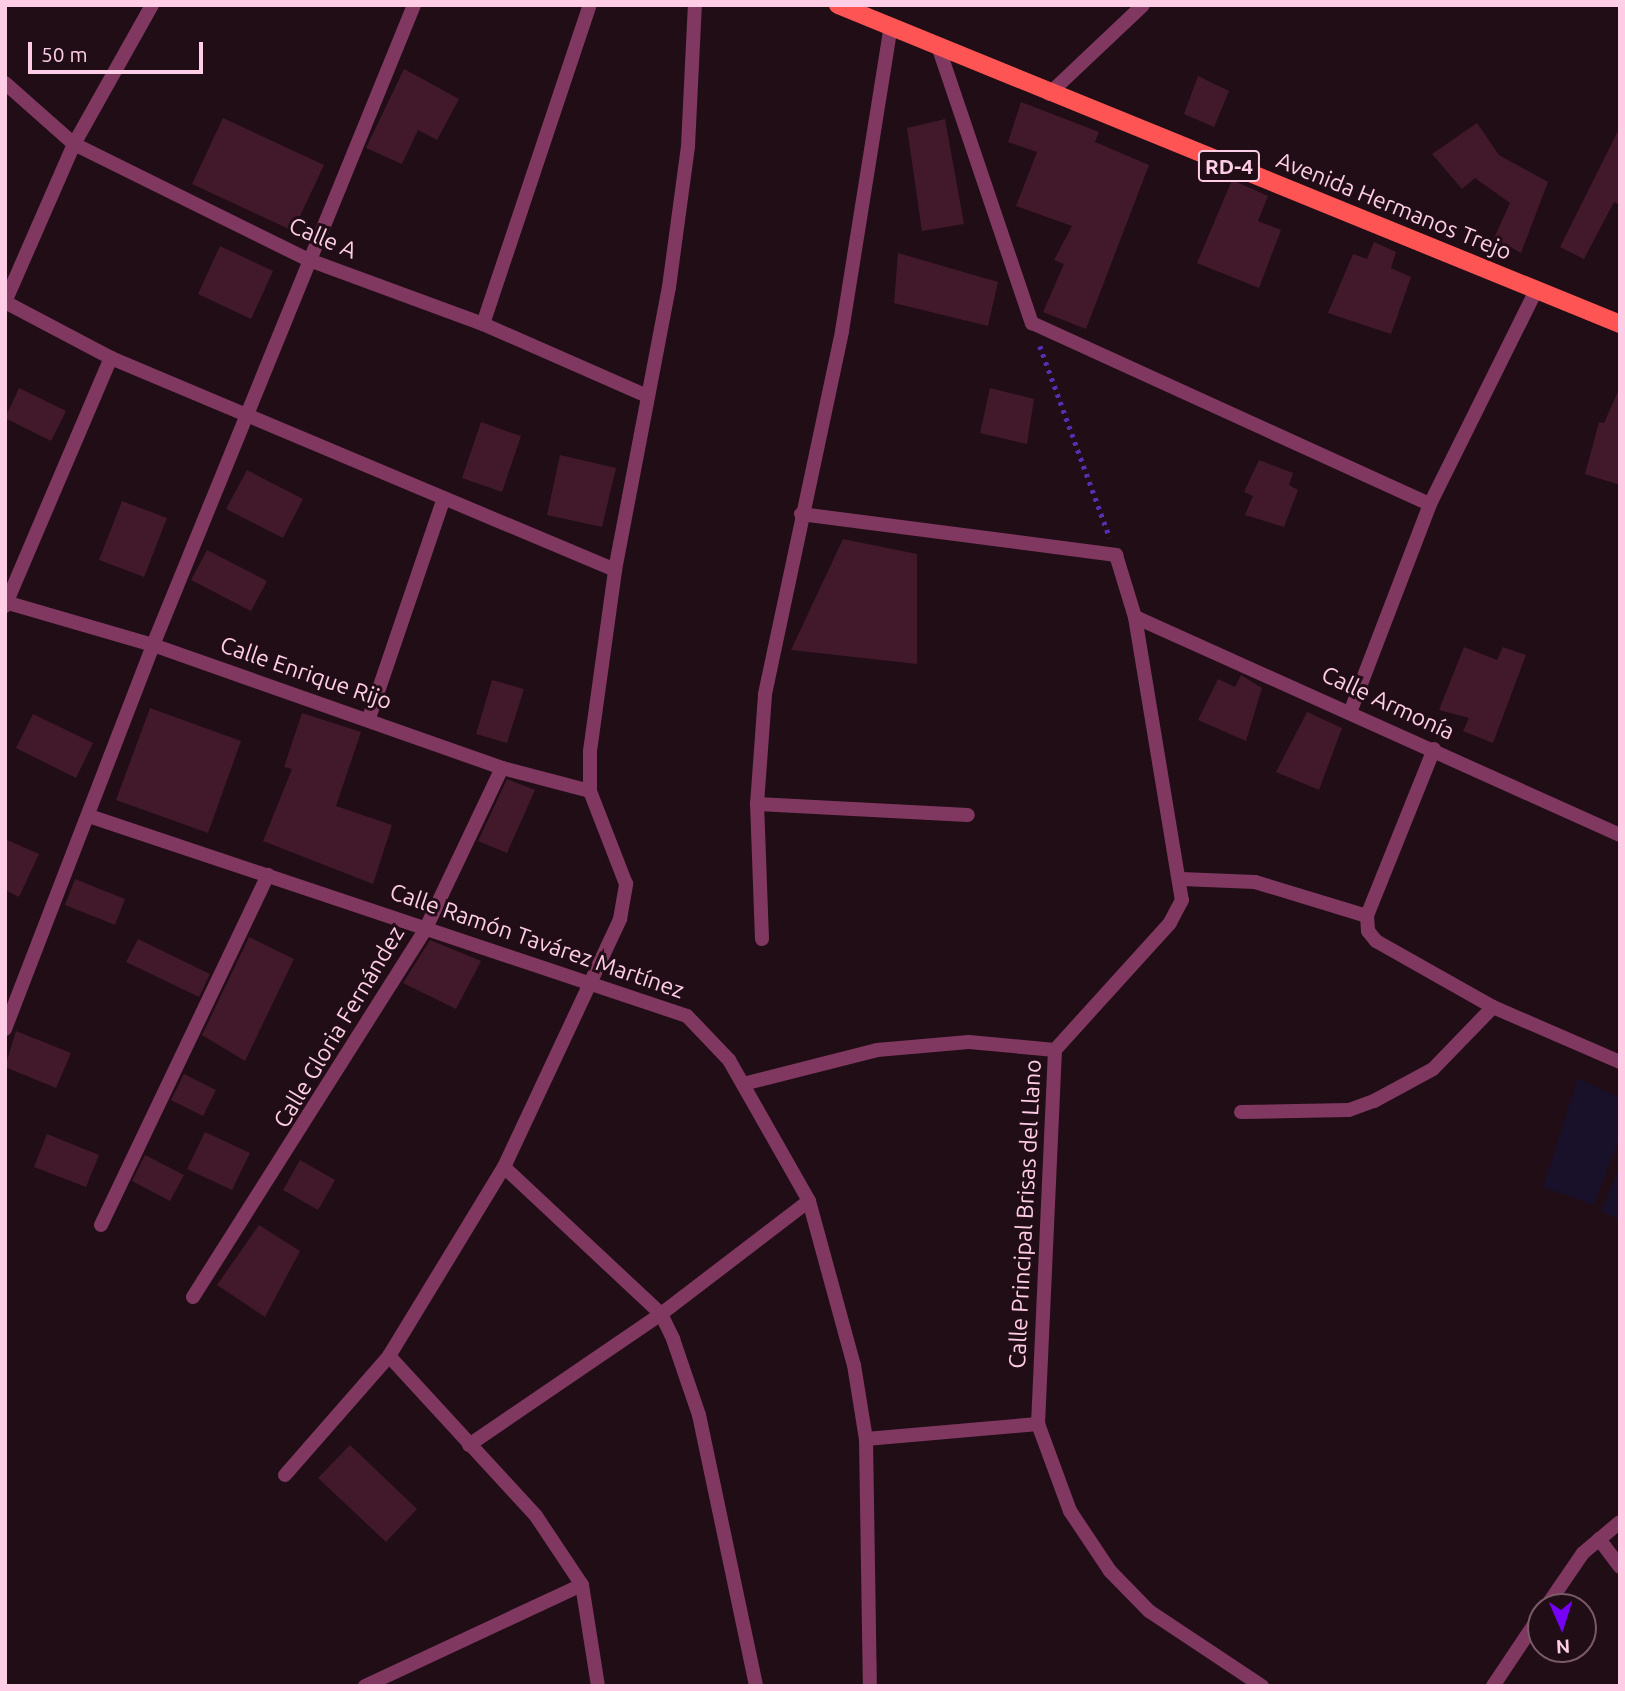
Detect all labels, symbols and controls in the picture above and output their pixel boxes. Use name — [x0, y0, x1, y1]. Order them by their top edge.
scale bar — [32, 28, 206, 72]
text: 50 m — [41, 42, 88, 66]
street label: Avenida Hermanos Trejo — [1272, 146, 1516, 266]
road number: RD-4 — [1198, 148, 1260, 184]
street label: Calle A — [285, 211, 361, 265]
street label: Calle Enrique Rijo — [216, 631, 396, 715]
street label: Calle Armonía — [1317, 660, 1459, 746]
street label: Calle Ramón Tavárez Martínez — [386, 878, 688, 1004]
street label: Calle Gloria Fernández — [268, 921, 410, 1133]
street label: Calle Principal Brisas del Llano — [1003, 1059, 1047, 1369]
north arrow — [1527, 1593, 1597, 1663]
text: N — [1555, 1636, 1571, 1658]

